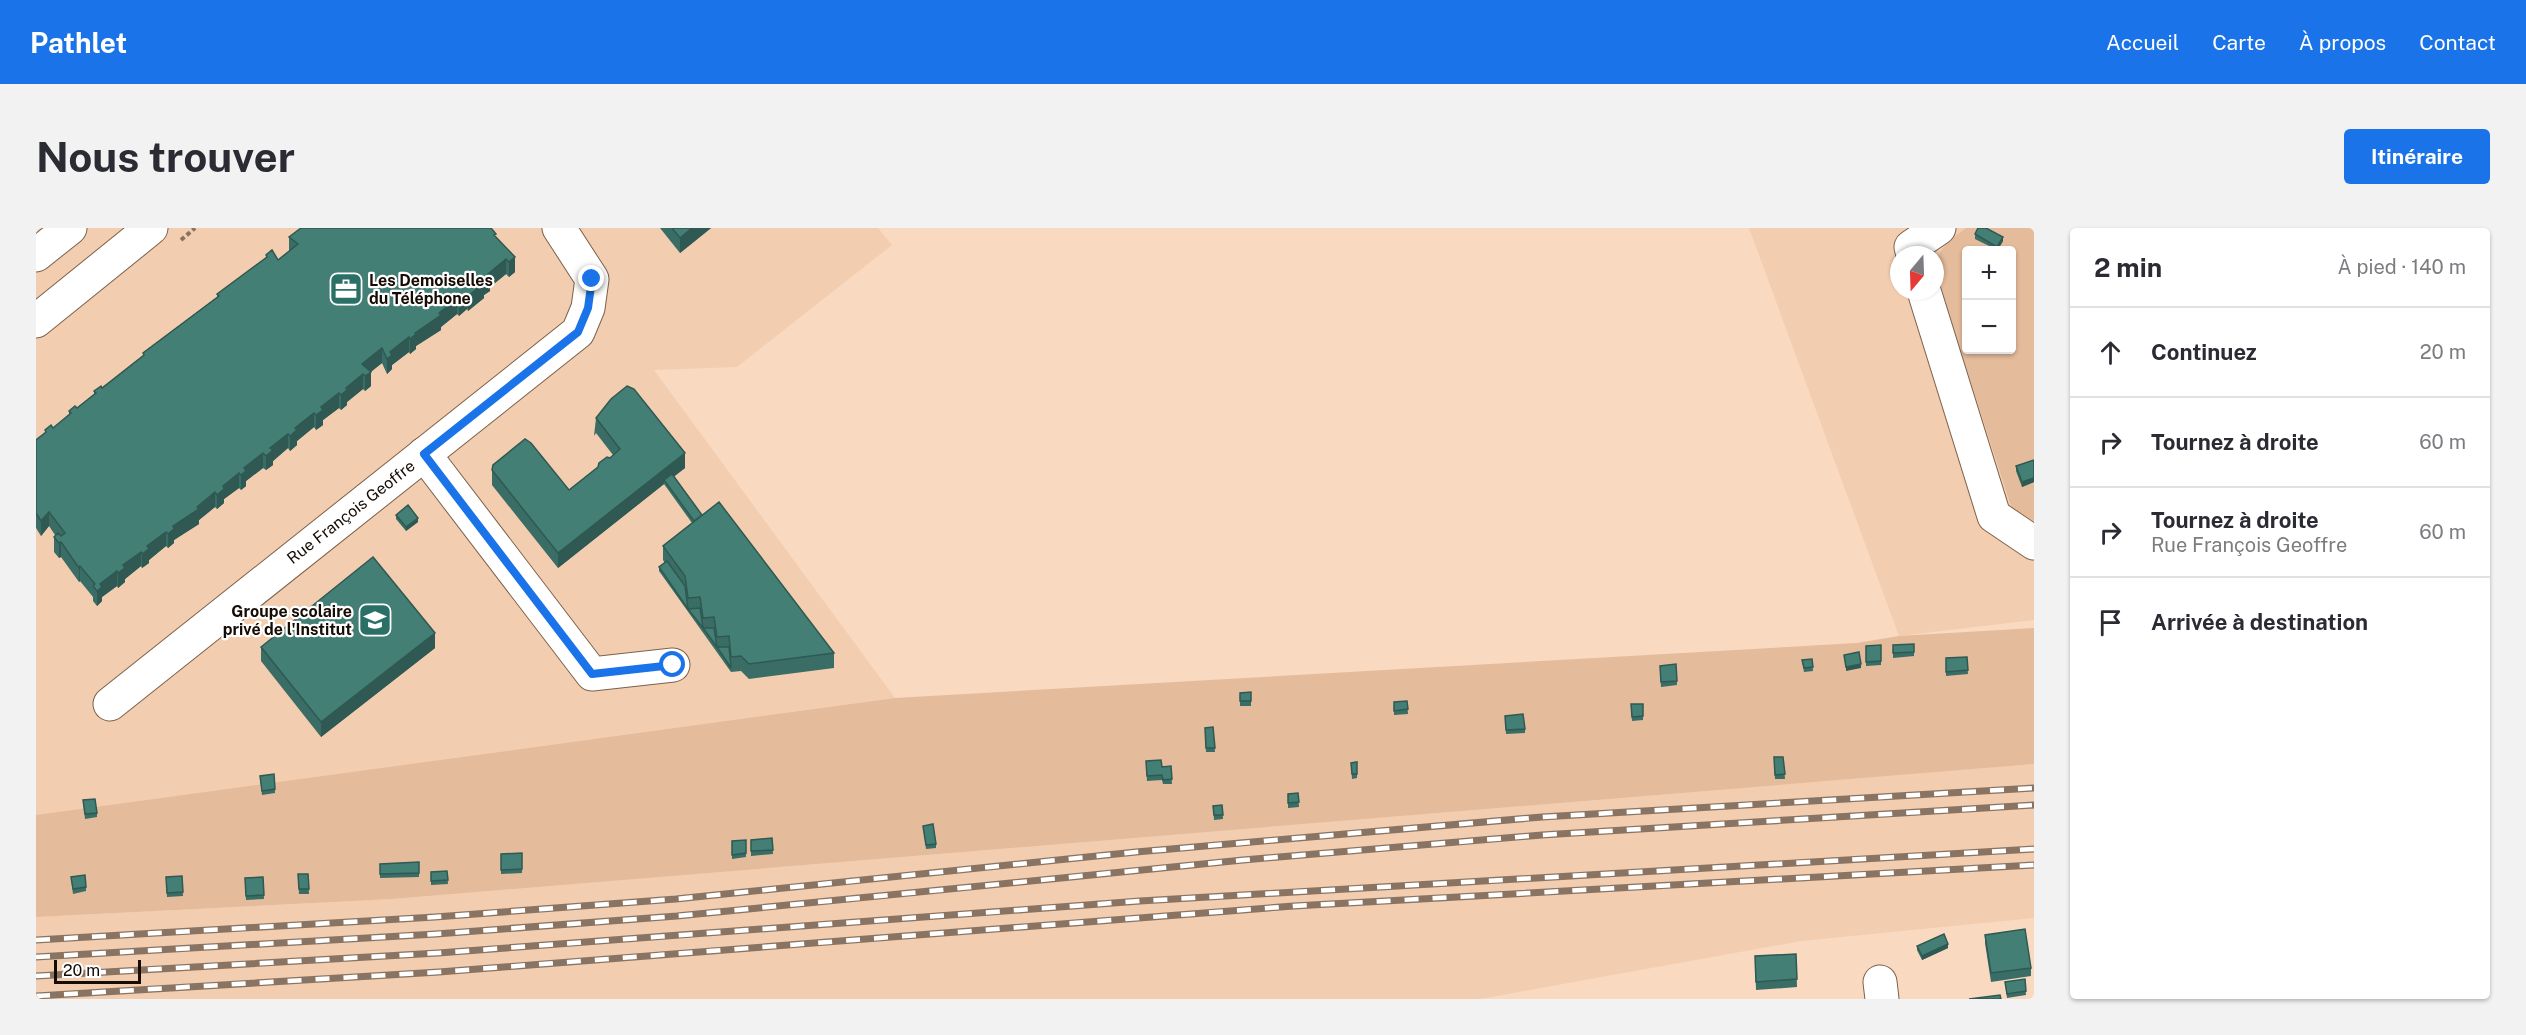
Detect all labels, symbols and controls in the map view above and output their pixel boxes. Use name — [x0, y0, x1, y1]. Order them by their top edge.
text: Pathlet — [30, 26, 127, 59]
text: Accueil — [2106, 30, 2179, 55]
text: Carte — [2212, 30, 2266, 55]
text: À propos — [2299, 30, 2386, 55]
text: Contact — [2419, 30, 2496, 55]
button: Itinéraire — [2344, 129, 2490, 184]
text: Nous trouver — [36, 132, 295, 181]
north arrow — [1890, 246, 1944, 300]
map controls — [1962, 246, 2016, 354]
button: + — [1962, 246, 2016, 300]
text: 2 min — [2094, 252, 2162, 283]
text: À pied · 140 m — [2338, 255, 2466, 279]
route end — [578, 265, 604, 291]
office icon: Les Demoiselles du Téléphone — [328, 271, 364, 307]
place label: Les Demoiselles du Téléphone — [369, 271, 493, 308]
button: − — [1962, 300, 2016, 354]
icon: ahead — [2094, 336, 2127, 369]
text: Continuez — [2151, 339, 2257, 365]
text: 20 m — [2420, 340, 2466, 364]
icon: right — [2094, 426, 2127, 459]
text: Tournez à droite — [2151, 429, 2319, 455]
text: 60 m — [2419, 430, 2466, 454]
street label: Rue François Geoffre — [283, 456, 419, 568]
text: Tournez à droite — [2151, 507, 2319, 533]
icon: right — [2094, 516, 2127, 549]
text: 60 m — [2419, 520, 2466, 544]
text: Rue François Geoffre — [2151, 533, 2347, 557]
place label: Groupe scolaire privé de l'Institut — [223, 602, 352, 639]
school or university icon: Groupe scolaire privé de l'Institut — [357, 602, 393, 638]
icon: arrive — [2094, 606, 2127, 639]
text: Arrivée à destination — [2151, 609, 2368, 635]
route start — [659, 651, 685, 677]
scale bar — [54, 957, 141, 984]
text: 20 m — [63, 961, 100, 980]

